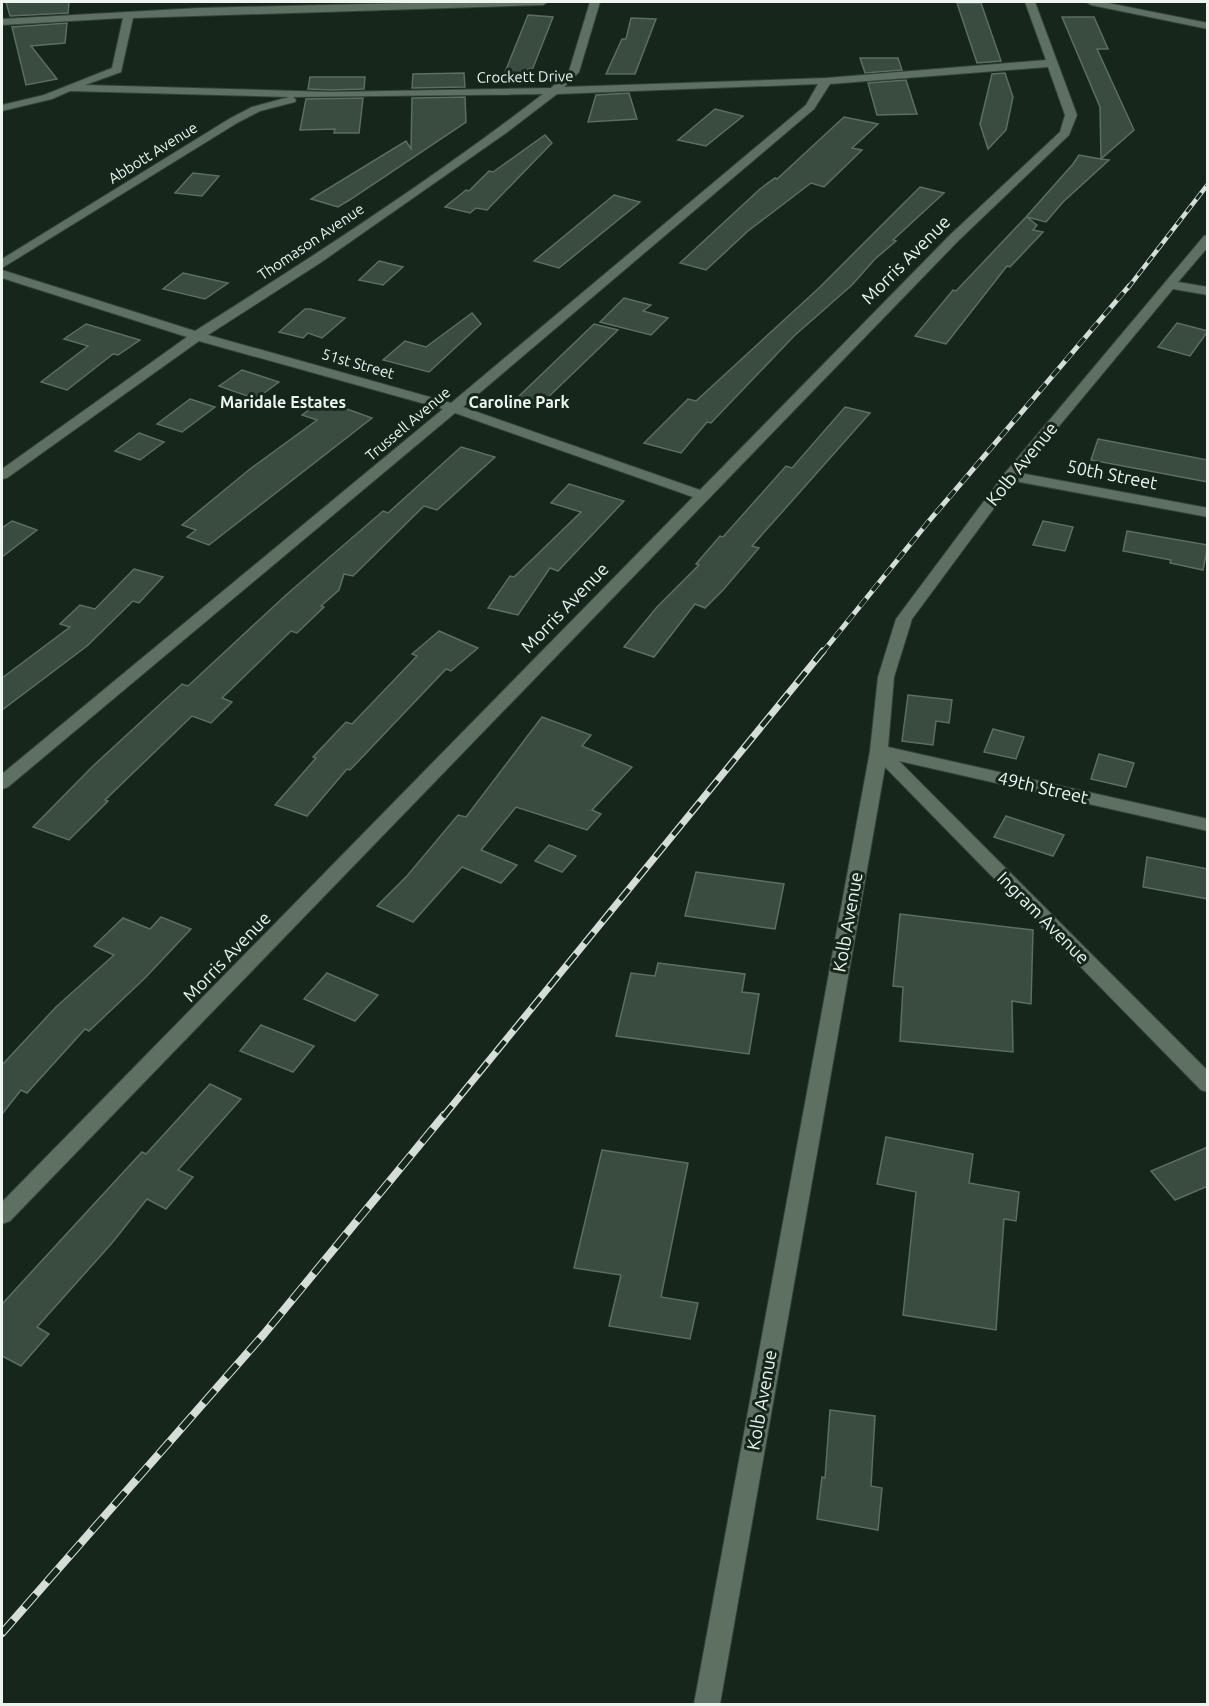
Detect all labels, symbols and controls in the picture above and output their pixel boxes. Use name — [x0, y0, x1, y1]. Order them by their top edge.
street label: Crockett Drive — [476, 67, 574, 86]
street label: Abbott Avenue — [105, 118, 200, 187]
street label: Thomason Avenue — [255, 200, 367, 283]
street label: Morris Avenue — [857, 211, 954, 308]
street label: 51st Street — [320, 345, 396, 382]
street label: Trussell Avenue — [362, 383, 453, 464]
district label: Maridale Estates — [220, 393, 346, 411]
district label: Caroline Park — [469, 393, 569, 411]
street label: Kolb Avenue — [982, 418, 1061, 509]
street label: 50th Street — [1065, 455, 1159, 493]
street label: Morris Avenue — [517, 558, 612, 656]
street label: 49th Street — [996, 767, 1090, 807]
street label: Ingram Avenue — [994, 867, 1094, 967]
street label: Kolb Avenue — [828, 870, 866, 973]
street label: Morris Avenue — [179, 907, 274, 1005]
street label: Kolb Avenue — [742, 1348, 780, 1451]

